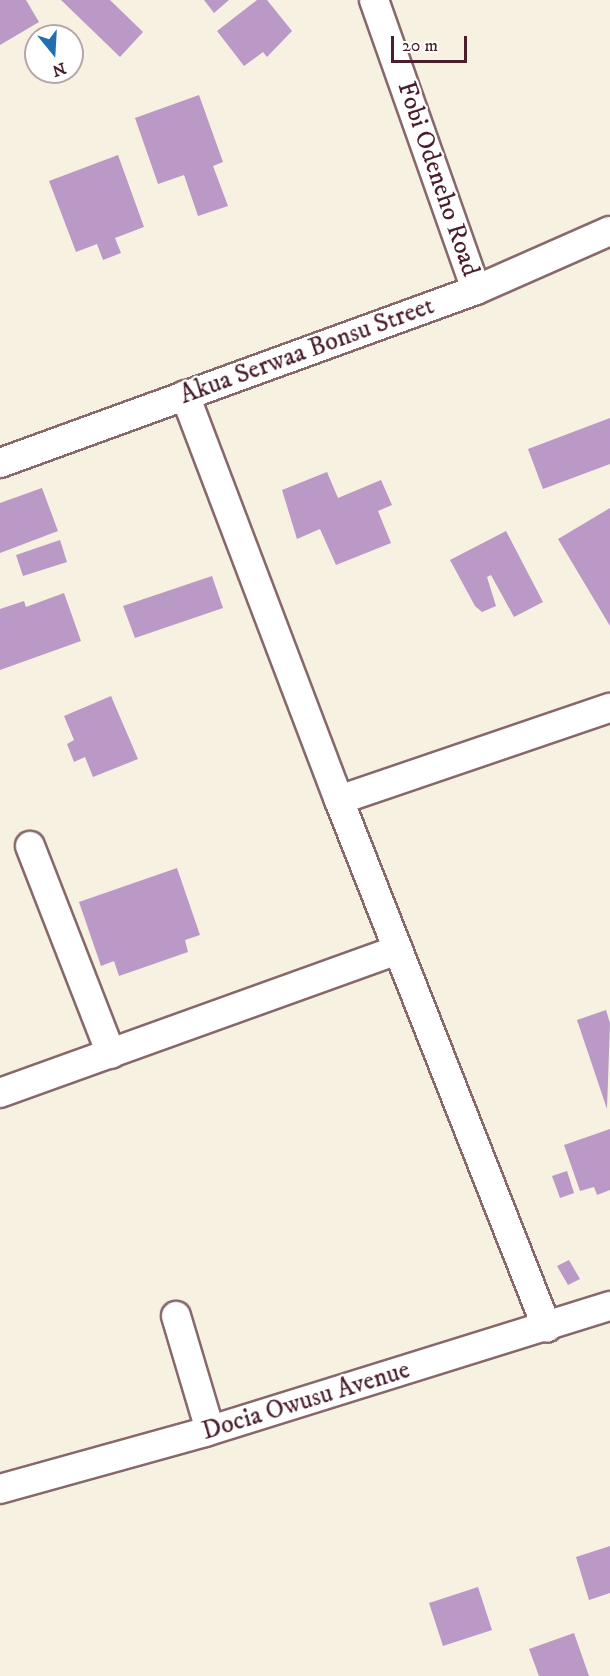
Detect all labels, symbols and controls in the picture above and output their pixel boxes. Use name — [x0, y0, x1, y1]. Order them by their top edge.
north arrow — [24, 24, 84, 84]
scale bar — [394, 24, 470, 62]
text: 20 m — [402, 35, 438, 57]
text: N — [50, 58, 68, 81]
street label: Fobi Odeneho Road — [390, 77, 486, 281]
street label: Akua Serwaa Bonsu Street — [176, 290, 438, 412]
street label: Docia Owusu Avenue — [198, 1355, 414, 1447]

